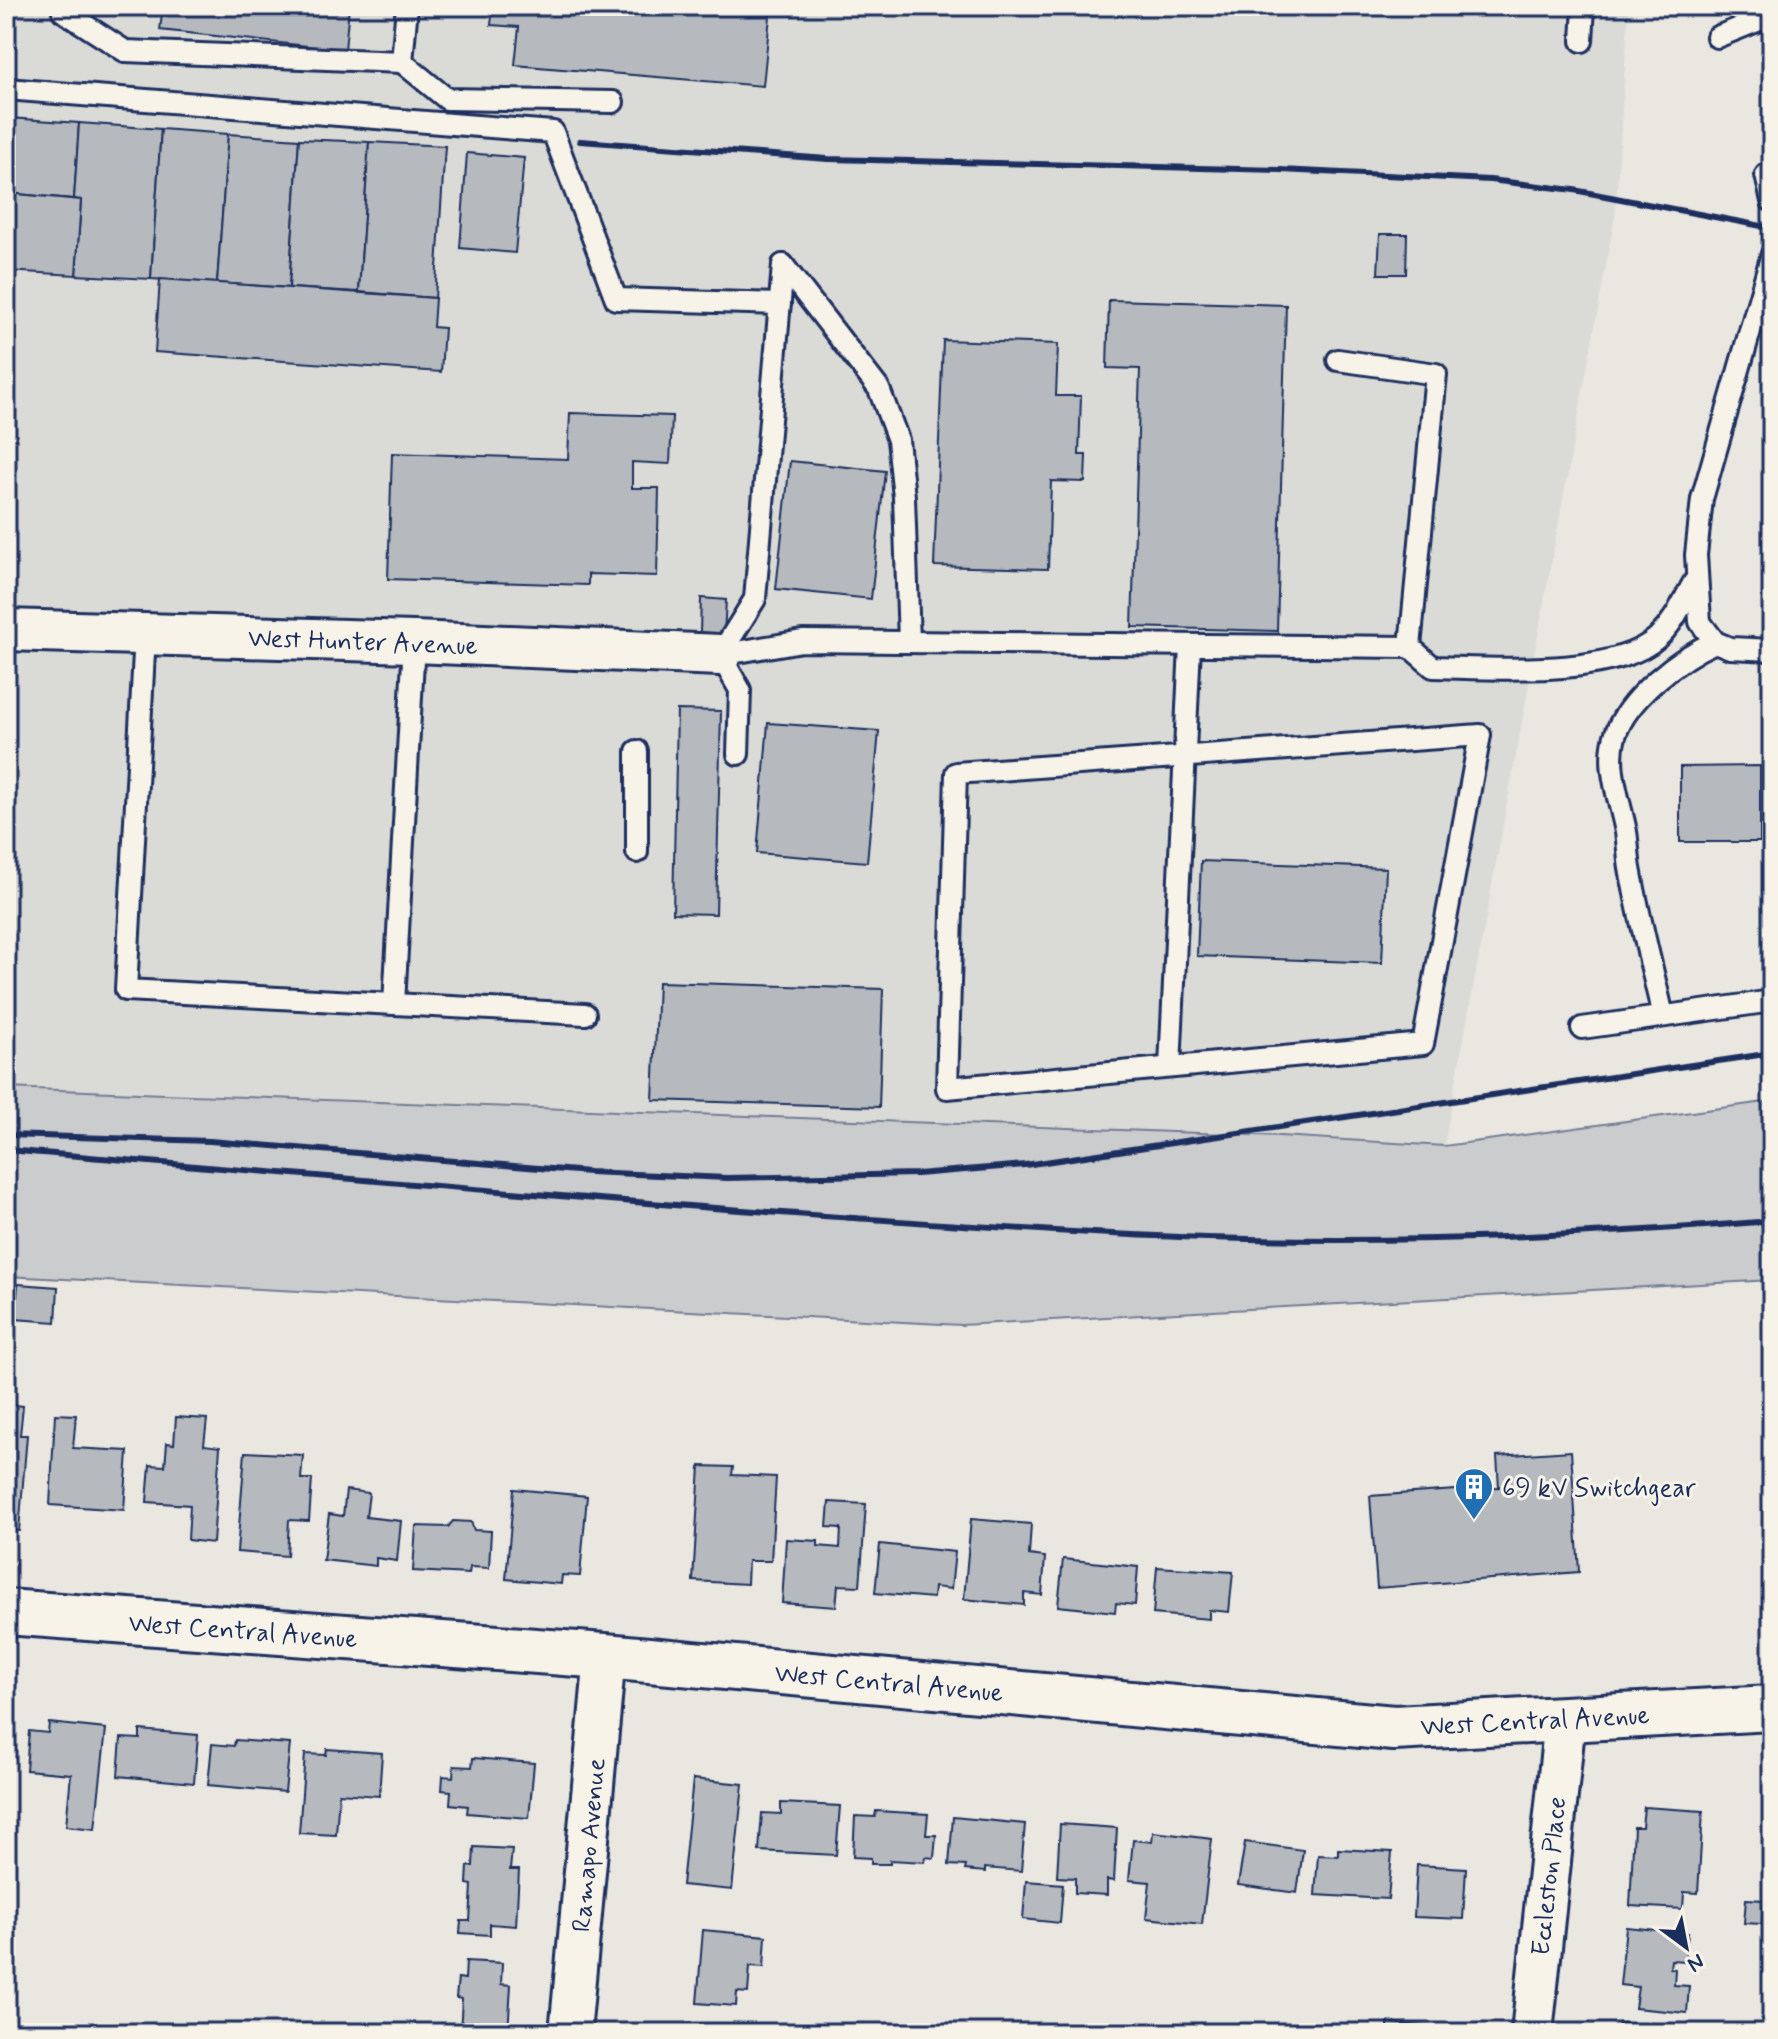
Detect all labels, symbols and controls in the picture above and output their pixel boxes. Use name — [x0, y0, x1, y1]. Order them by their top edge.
street label: West Hunter Avenue — [247, 622, 478, 664]
building icon: 69 kV Switchgear — [1453, 1466, 1495, 1521]
place label: 69 kV Switchgear — [1502, 1472, 1696, 1506]
street label: West Central Avenue — [127, 1607, 359, 1657]
street label: West Central Avenue — [773, 1657, 1005, 1711]
street label: West Central Avenue — [1420, 1699, 1651, 1745]
street label: Ramapo Avenue — [565, 1756, 615, 1934]
street label: Eccleston Place — [1525, 1795, 1575, 1957]
north arrow — [1646, 1907, 1726, 1987]
text: N — [1682, 1947, 1709, 1978]

